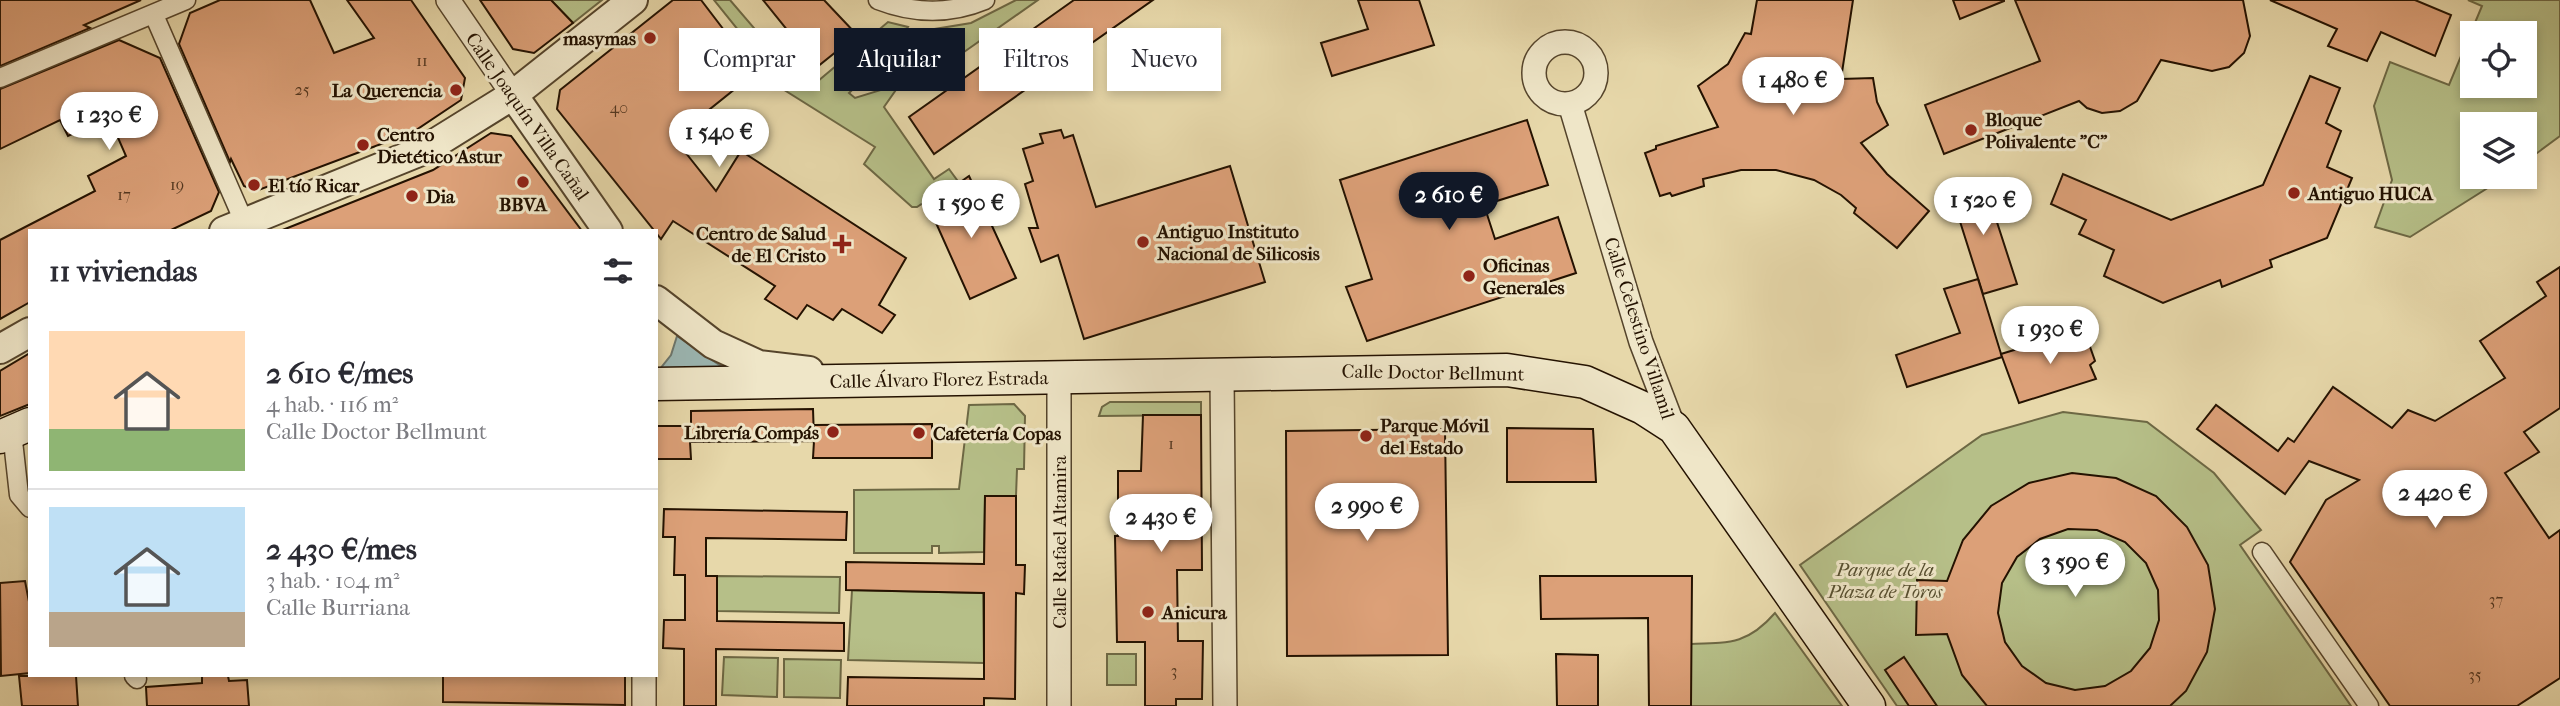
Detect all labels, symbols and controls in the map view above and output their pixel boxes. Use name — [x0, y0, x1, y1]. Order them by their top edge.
map controls — [2460, 21, 2537, 189]
button: locate — [2460, 21, 2537, 98]
street label: Calle Joaquín Villa Cañal — [461, 28, 594, 205]
place label: masymas — [562, 28, 636, 50]
chip: Comprar — [679, 28, 820, 91]
chip: Alquilar — [834, 28, 965, 91]
chip: Filtros — [979, 28, 1093, 91]
chip: Nuevo — [1107, 28, 1221, 91]
marker: masymas — [642, 30, 658, 46]
house number: 11 — [416, 51, 428, 70]
pin: 1 480 € — [1728, 58, 1858, 117]
text: 1 480 € — [1758, 66, 1828, 93]
house number: 25 — [294, 80, 310, 99]
place label: La Querencia — [332, 80, 443, 102]
marker: La Querencia — [448, 82, 464, 98]
pin: 1 230 € — [44, 92, 174, 152]
house number: 40 — [610, 98, 628, 117]
text: 1 230 € — [76, 101, 142, 128]
place label: Bloque Polivalente "C" — [1985, 109, 2108, 153]
pin: 1 540 € — [654, 110, 784, 169]
button: layers — [2460, 112, 2537, 189]
text: 1 540 € — [685, 118, 753, 145]
marker: Bloque Polivalente "C" — [1963, 122, 1979, 138]
place label: Centro Dietético Astur — [377, 124, 503, 168]
marker: Centro Dietético Astur — [355, 137, 371, 153]
pin: 2 610 € — [1384, 173, 1514, 232]
marker: BBVA — [515, 174, 531, 190]
house number: 19 — [170, 175, 184, 194]
place label: El tío Ricar — [268, 175, 360, 197]
marker: El tío Ricar — [246, 177, 262, 193]
pin: 1 520 € — [1918, 177, 2048, 237]
pin: 1 590 € — [906, 180, 1036, 240]
text: 2 610 € — [1415, 181, 1483, 208]
place label: Antiguo HUCA — [2307, 183, 2434, 205]
house number: 17 — [117, 185, 131, 204]
marker: Antiguo HUCA — [2286, 185, 2302, 201]
place label: Dia — [426, 186, 456, 208]
text: 1 520 € — [1950, 186, 2016, 213]
marker: Dia — [404, 188, 420, 204]
text: 1 590 € — [938, 189, 1004, 216]
place label: BBVA — [499, 194, 548, 216]
place label: Antiguo Instituto Nacional de Silicosis — [1156, 221, 1320, 265]
place label: Centro de Salud de El Cristo — [696, 223, 827, 267]
marker: Centro de Salud de El Cristo — [832, 234, 852, 254]
marker: Antiguo Instituto Nacional de Silicosis — [1135, 234, 1151, 250]
street label: Calle Celestino Villamil — [1599, 235, 1679, 422]
icon: filters — [599, 252, 637, 290]
text: 11 viviendas — [49, 254, 197, 289]
place label: Oficinas Generales — [1483, 255, 1565, 299]
marker: Oficinas Generales — [1461, 268, 1477, 284]
pin: 1 930 € — [1985, 306, 2115, 366]
text: 1 930 € — [2017, 315, 2083, 342]
text: 2 610 €/mes — [266, 356, 413, 391]
icon: home — [105, 359, 189, 443]
street label: Calle Doctor Bellmunt — [1341, 360, 1525, 386]
street label: Calle Álvaro Florez Estrada — [829, 367, 1049, 393]
text: 4 hab. · 116 m² — [266, 391, 398, 418]
place label: Parque Móvil del Estado — [1380, 415, 1490, 459]
text: Calle Doctor Bellmunt — [266, 418, 487, 445]
place label: Librería Compás — [684, 422, 819, 444]
place label: Cafetería Copas — [933, 423, 1061, 445]
marker: Librería Compás — [825, 424, 841, 440]
marker: Cafetería Copas — [911, 425, 927, 441]
marker: Parque Móvil del Estado — [1358, 428, 1374, 444]
house number: 1 — [1168, 434, 1174, 453]
street label: Calle Rafael Altamira — [1049, 455, 1071, 629]
pin: 2 420 € — [2370, 470, 2500, 530]
text: 2 420 € — [2398, 479, 2472, 506]
pin: 2 990 € — [1302, 484, 1432, 543]
text: 2 990 € — [1331, 492, 1403, 519]
pin: 2 430 € — [1096, 494, 1226, 554]
text: 2 430 € — [1125, 503, 1197, 530]
text: 2 430 €/mes — [266, 532, 417, 567]
icon: home — [105, 535, 189, 619]
pin: 3 590 € — [2010, 540, 2140, 599]
text: 3 590 € — [2041, 548, 2109, 575]
park label: Parque de la Plaza de Toros — [1827, 559, 1944, 603]
text: 3 hab. · 104 m² — [266, 567, 400, 594]
house number: 37 — [2489, 590, 2503, 609]
text: Calle Burriana — [266, 594, 410, 621]
place label: Anicura — [1161, 602, 1228, 624]
marker: Anicura — [1140, 604, 1156, 620]
house number: 3 — [1171, 661, 1177, 680]
house number: 35 — [2468, 665, 2482, 684]

